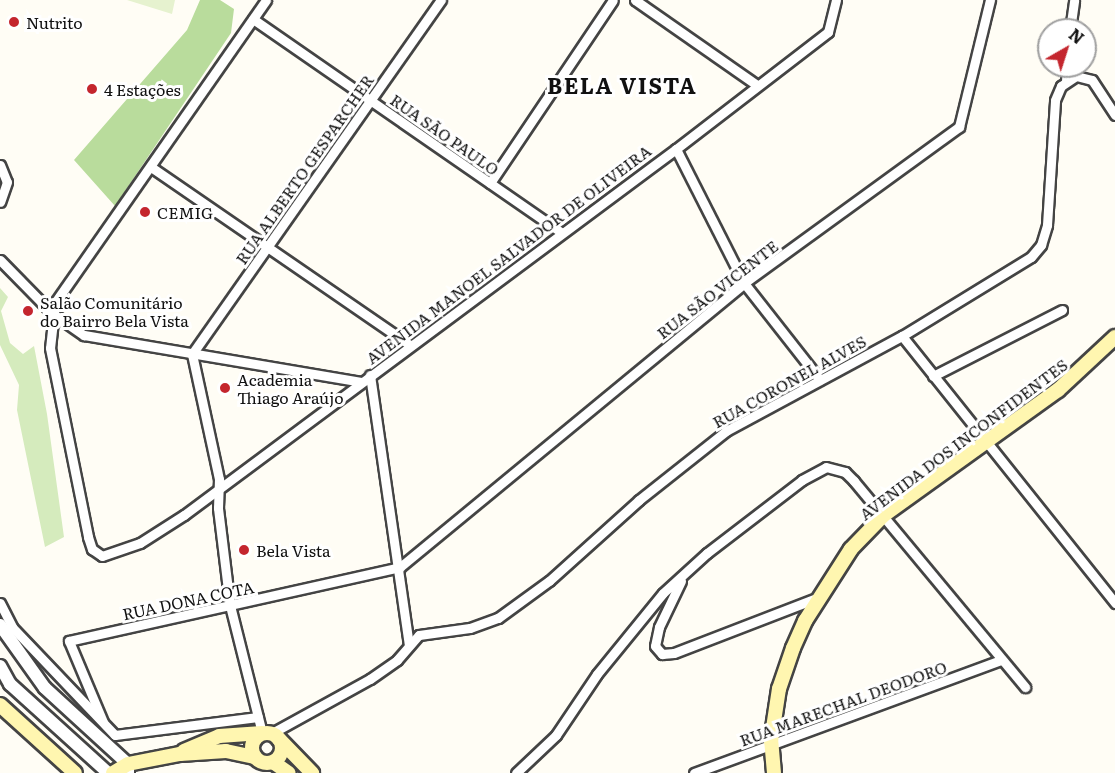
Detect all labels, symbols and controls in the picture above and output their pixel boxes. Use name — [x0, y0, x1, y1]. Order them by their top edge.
place label: Nutrito — [26, 12, 83, 32]
marker: Nutrito — [7, 15, 21, 29]
north arrow — [1037, 18, 1097, 78]
text: N — [1064, 22, 1090, 49]
street label: RUA ALBERTO GESPARCHER — [231, 71, 377, 267]
district label: BELA VISTA — [547, 72, 697, 98]
place label: 4 Estações — [104, 79, 181, 99]
marker: 4 Estações — [85, 82, 99, 96]
street label: RUA SÃO PAULO — [387, 89, 503, 179]
street label: AVENIDA MANOEL SALVADOR DE OLIVEIRA — [362, 140, 654, 368]
place label: CEMIG — [157, 202, 213, 222]
marker: CEMIG — [138, 205, 152, 219]
street label: RUA SÃO VICENTE — [653, 236, 781, 342]
place label: Salão Comunitário do Bairro Bela Vista — [40, 292, 189, 330]
marker: Salão Comunitário do Bairro Bela Vista — [21, 304, 35, 318]
street label: RUA CORONEL ALVES — [709, 331, 869, 431]
street label: AVENIDA DOS INCONFIDENTES — [855, 354, 1071, 524]
place label: Academia Thiago Araújo — [237, 369, 344, 407]
marker: Academia Thiago Araújo — [218, 381, 232, 395]
place label: Bela Vista — [256, 540, 331, 560]
marker: Bela Vista — [237, 543, 251, 557]
street label: RUA DONA COTA — [120, 577, 256, 623]
street label: RUA MARECHAL DEODORO — [737, 657, 949, 749]

